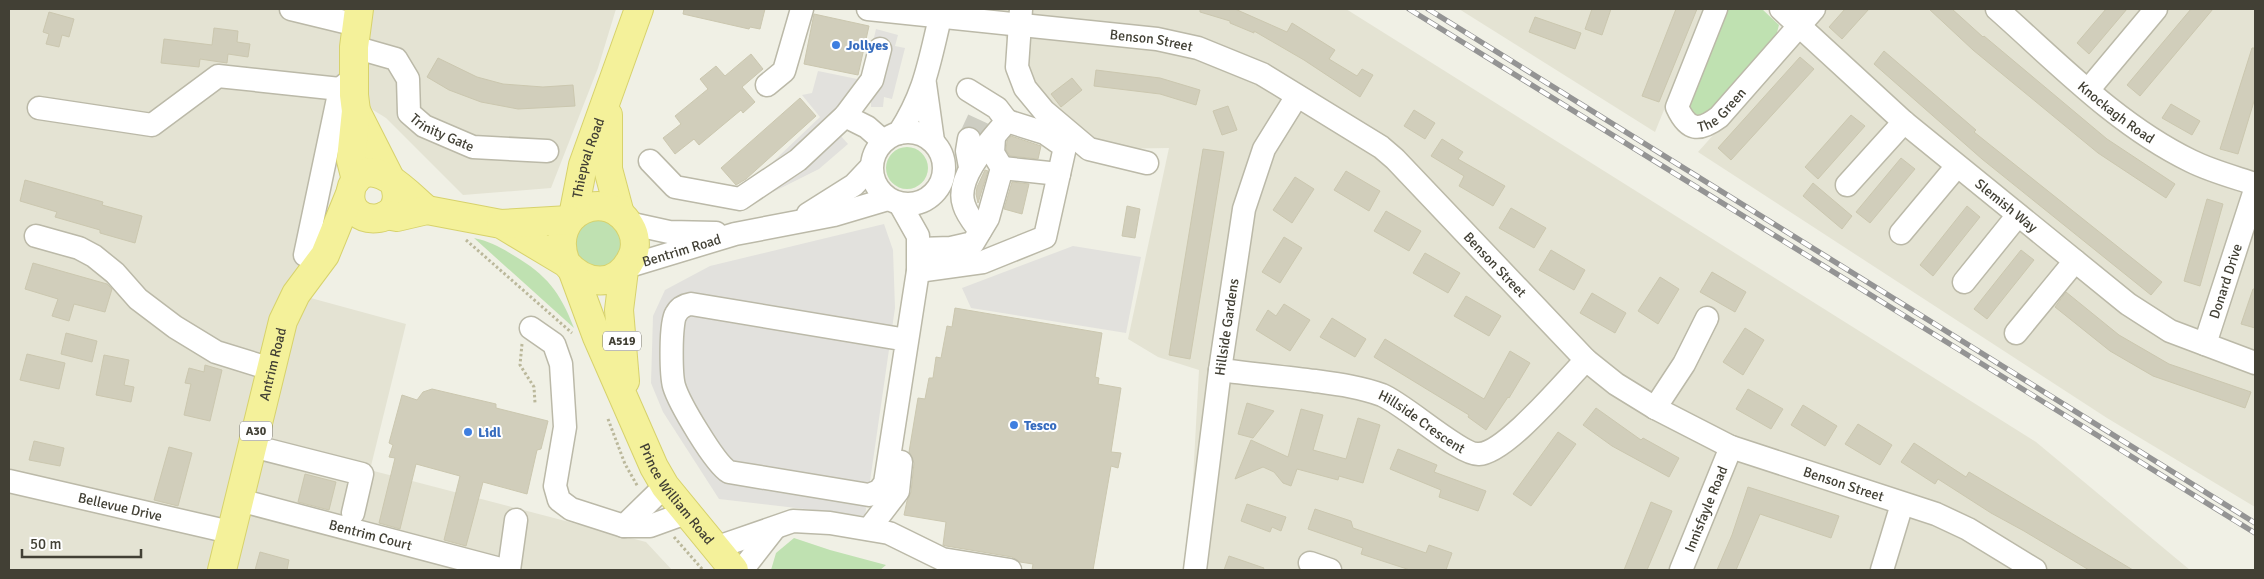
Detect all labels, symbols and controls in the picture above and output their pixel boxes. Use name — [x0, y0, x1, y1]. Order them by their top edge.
street label: Benson Street — [1109, 26, 1194, 55]
place label: Jollyes — [846, 37, 888, 54]
marker: Jollyes — [830, 39, 842, 51]
street label: Knockagh Road — [2075, 78, 2158, 147]
street label: The Green — [1696, 84, 1749, 136]
street label: Trinity Gate — [407, 109, 477, 155]
street label: Thiepval Road — [568, 115, 608, 200]
street label: Slemish Way — [1972, 175, 2041, 236]
street label: Benson Street — [1460, 228, 1530, 301]
street label: Bentrim Road — [640, 230, 723, 270]
street label: Donard Drive — [2205, 241, 2246, 321]
street label: Hillside Gardens — [1211, 277, 1242, 377]
street label: Antrim Road — [255, 326, 290, 402]
road number: A519 — [603, 332, 641, 351]
street label: Hillside Crescent — [1376, 386, 1468, 457]
place label: Tesco — [1024, 417, 1057, 434]
marker: Tesco — [1008, 419, 1020, 431]
road number: A30 — [240, 422, 272, 441]
place label: Lidl — [478, 424, 502, 441]
marker: Lidl — [462, 426, 474, 438]
street label: Prince William Road — [636, 440, 718, 548]
street label: Innisfayle Road — [1681, 463, 1731, 554]
street label: Benson Street — [1801, 463, 1886, 505]
street label: Bellevue Drive — [76, 489, 164, 525]
street label: Bentrim Court — [327, 516, 414, 554]
scale bar — [22, 526, 141, 558]
text: 50 m — [30, 535, 61, 553]

